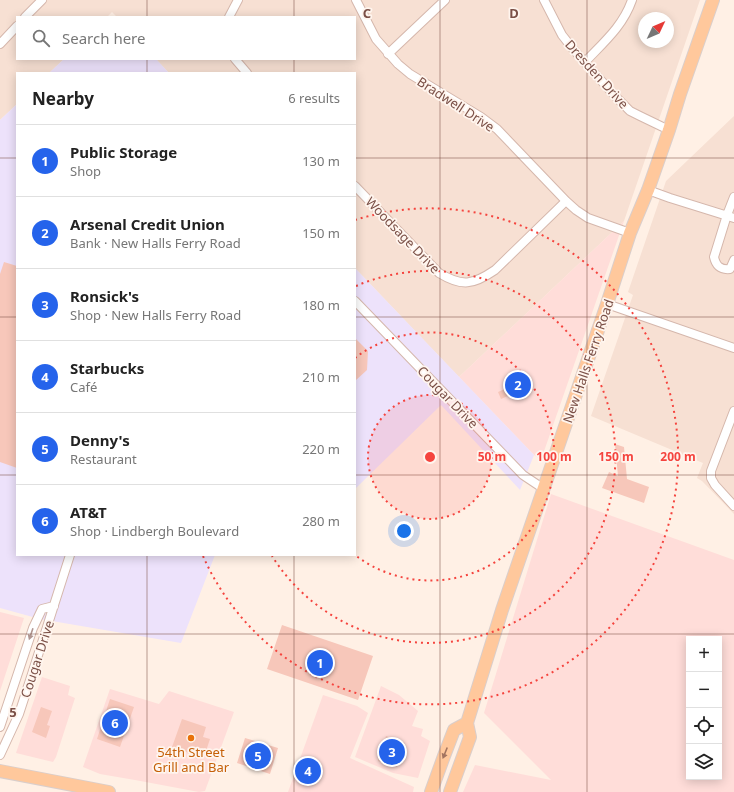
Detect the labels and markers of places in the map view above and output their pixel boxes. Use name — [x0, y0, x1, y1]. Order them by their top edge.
pin: 2 — [505, 370, 531, 400]
centre of rings — [423, 450, 437, 464]
pin: 1 — [307, 648, 333, 678]
pin: 6 — [102, 708, 128, 738]
marker: 54th Street Grill and Bar — [186, 733, 196, 743]
pin: 3 — [379, 737, 405, 767]
pin: 5 — [245, 741, 271, 771]
place label: 54th Street Grill and Bar — [153, 743, 230, 776]
pin: 4 — [295, 756, 321, 786]

